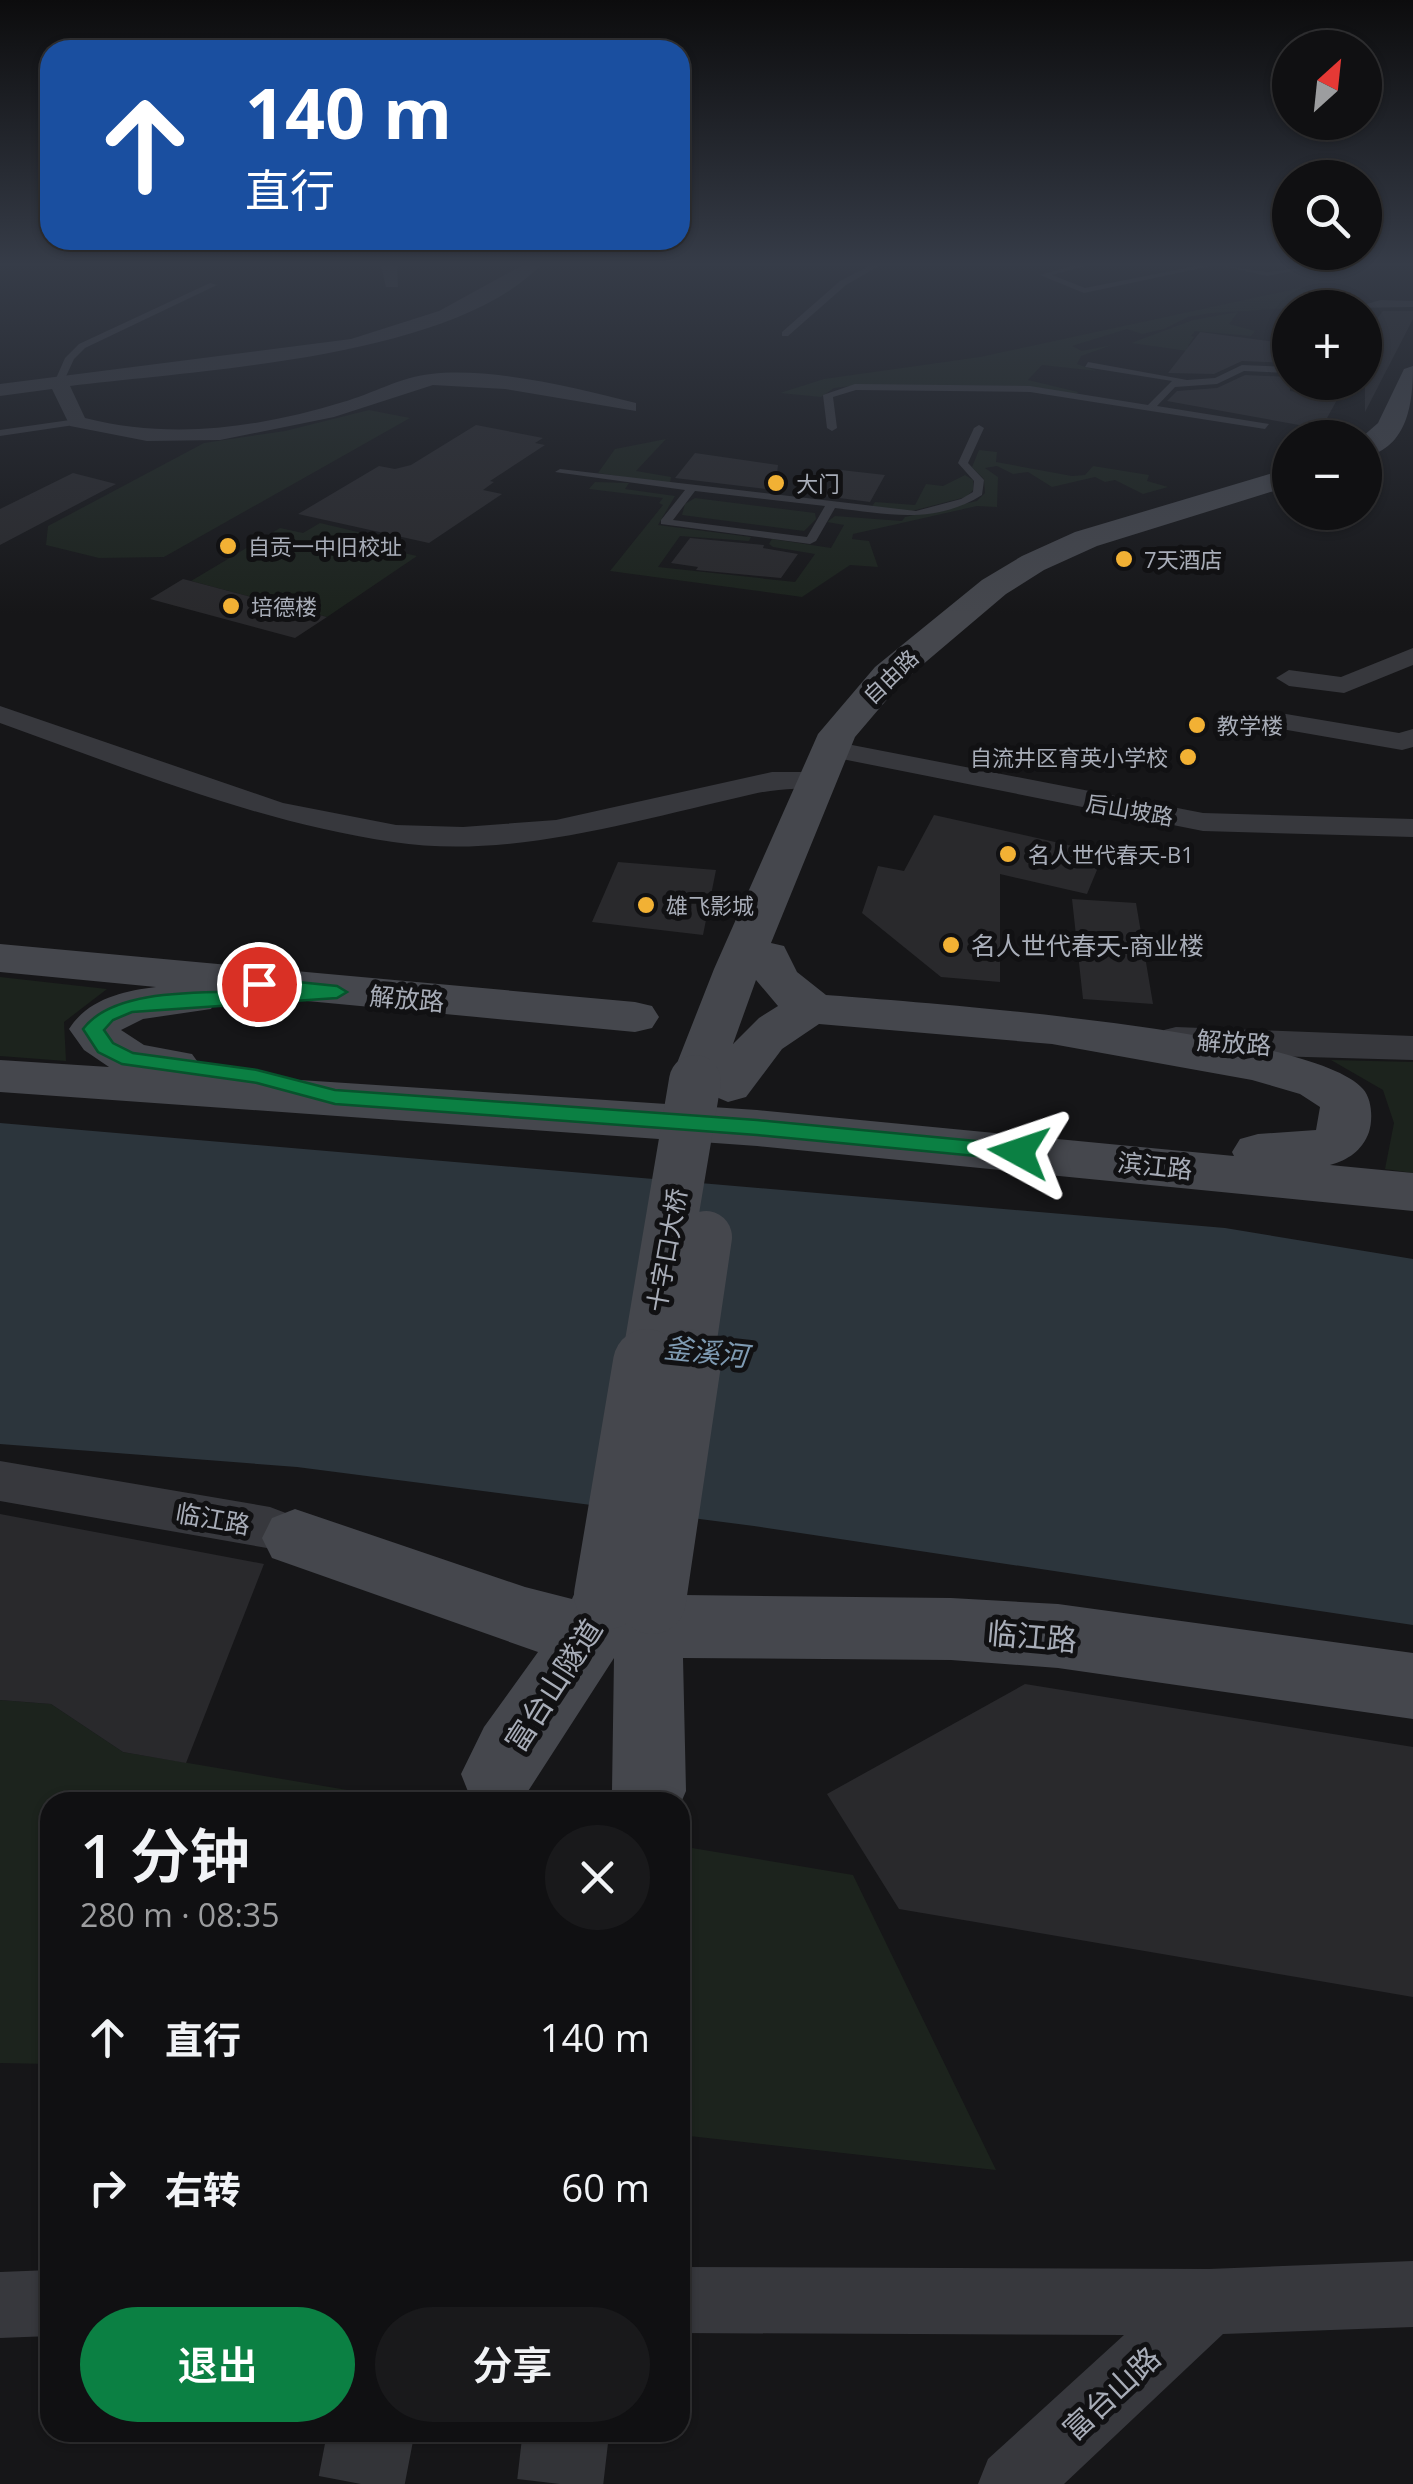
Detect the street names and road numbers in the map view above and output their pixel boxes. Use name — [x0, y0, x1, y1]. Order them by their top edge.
street label: 自由路 — [856, 642, 924, 710]
street label: 后山坡路 — [1084, 787, 1176, 831]
street label: 解放路 — [368, 978, 446, 1018]
street label: 解放路 — [1195, 1022, 1273, 1062]
street label: 滨江路 — [1116, 1144, 1194, 1186]
street label: 十字口大桥 — [638, 1185, 694, 1315]
street label: 临江路 — [173, 1495, 253, 1541]
street label: 富台山隧道 — [495, 1611, 611, 1759]
street label: 临江路 — [985, 1612, 1079, 1660]
street label: 富台山路 — [1053, 2337, 1169, 2449]

